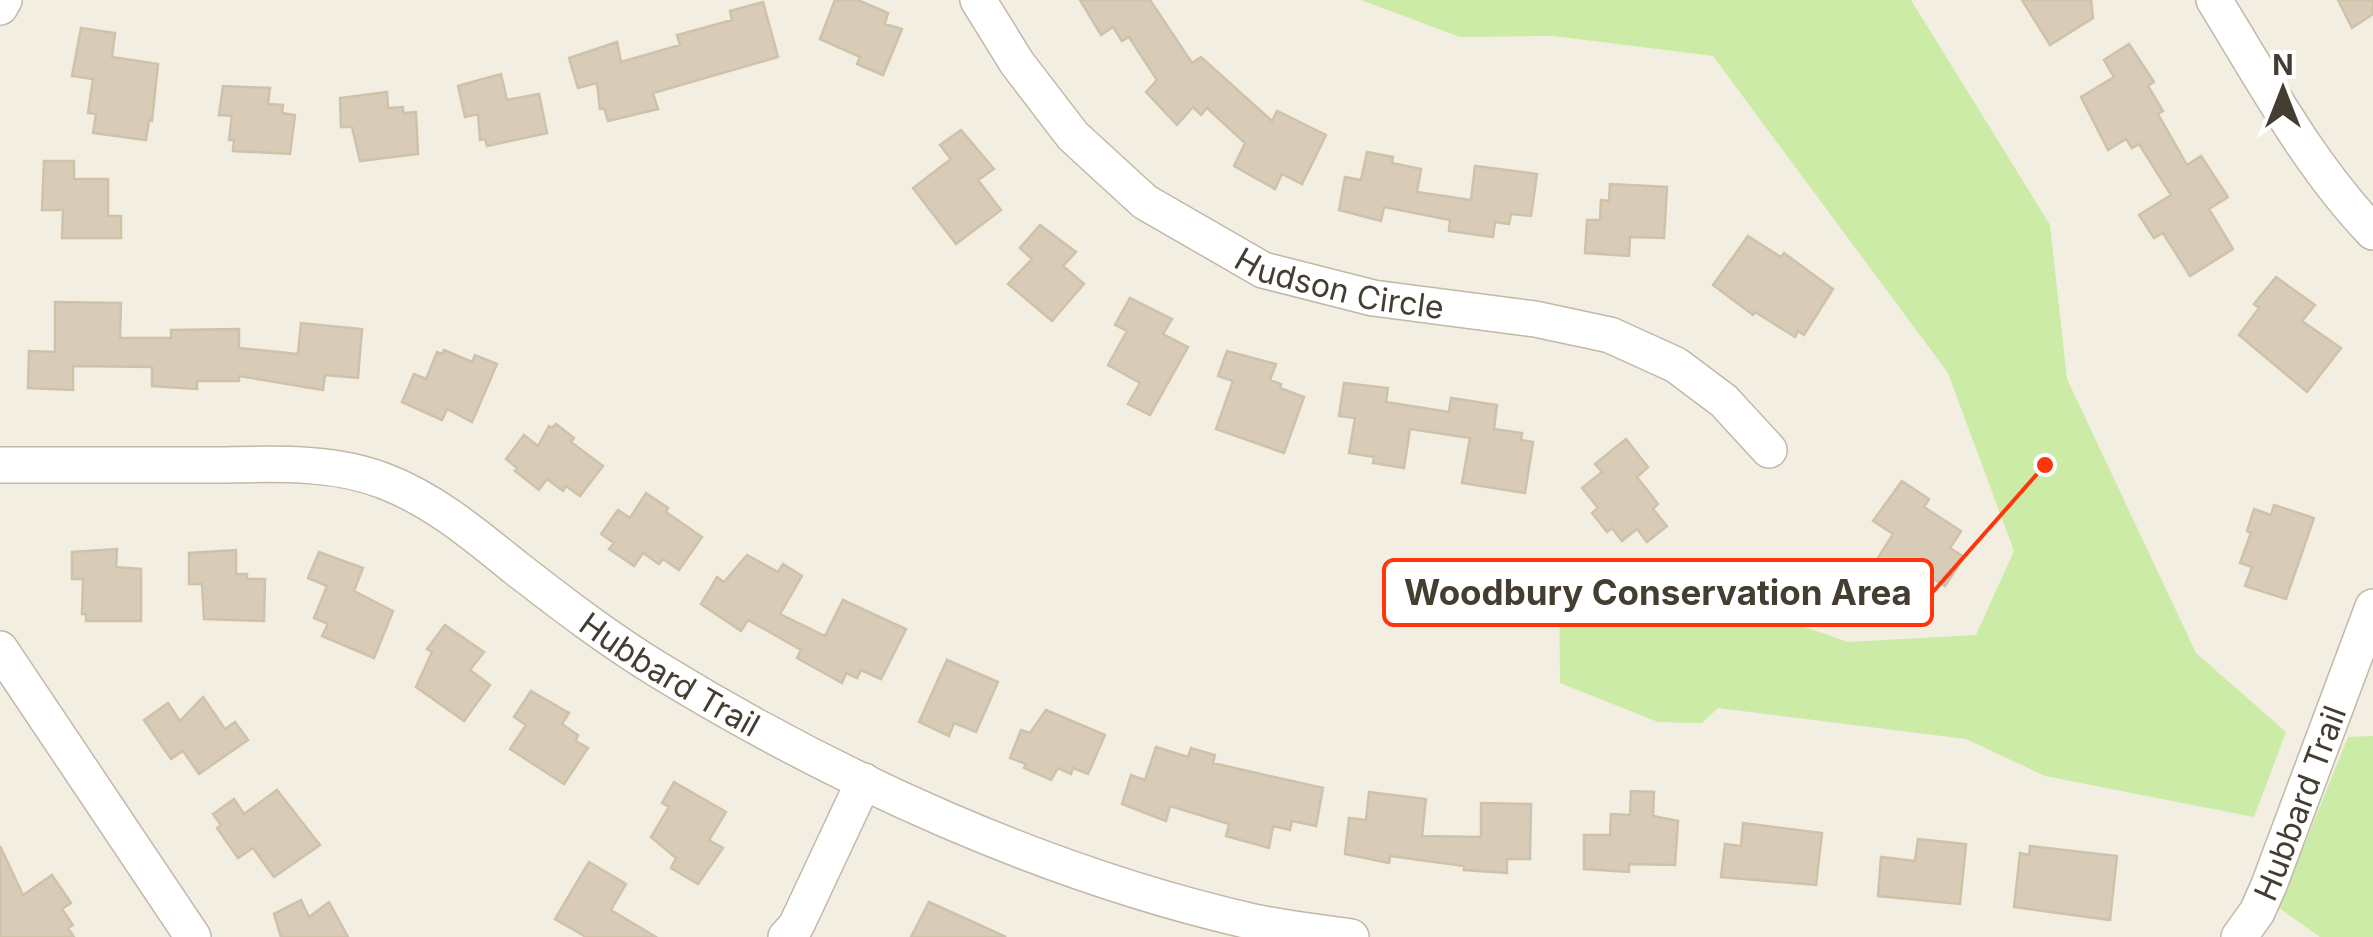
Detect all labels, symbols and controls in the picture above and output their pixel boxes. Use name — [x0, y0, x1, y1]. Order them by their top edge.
north arrow — [2233, 40, 2333, 140]
text: N — [2272, 48, 2294, 82]
street label: Hudson Circle — [1228, 239, 1446, 327]
callout: Woodbury Conservation Area — [1384, 560, 1932, 625]
text: Woodbury Conservation Area — [1404, 571, 1912, 613]
street label: Hubbard Trail — [572, 604, 767, 744]
street label: Hubbard Trail — [2245, 700, 2354, 906]

